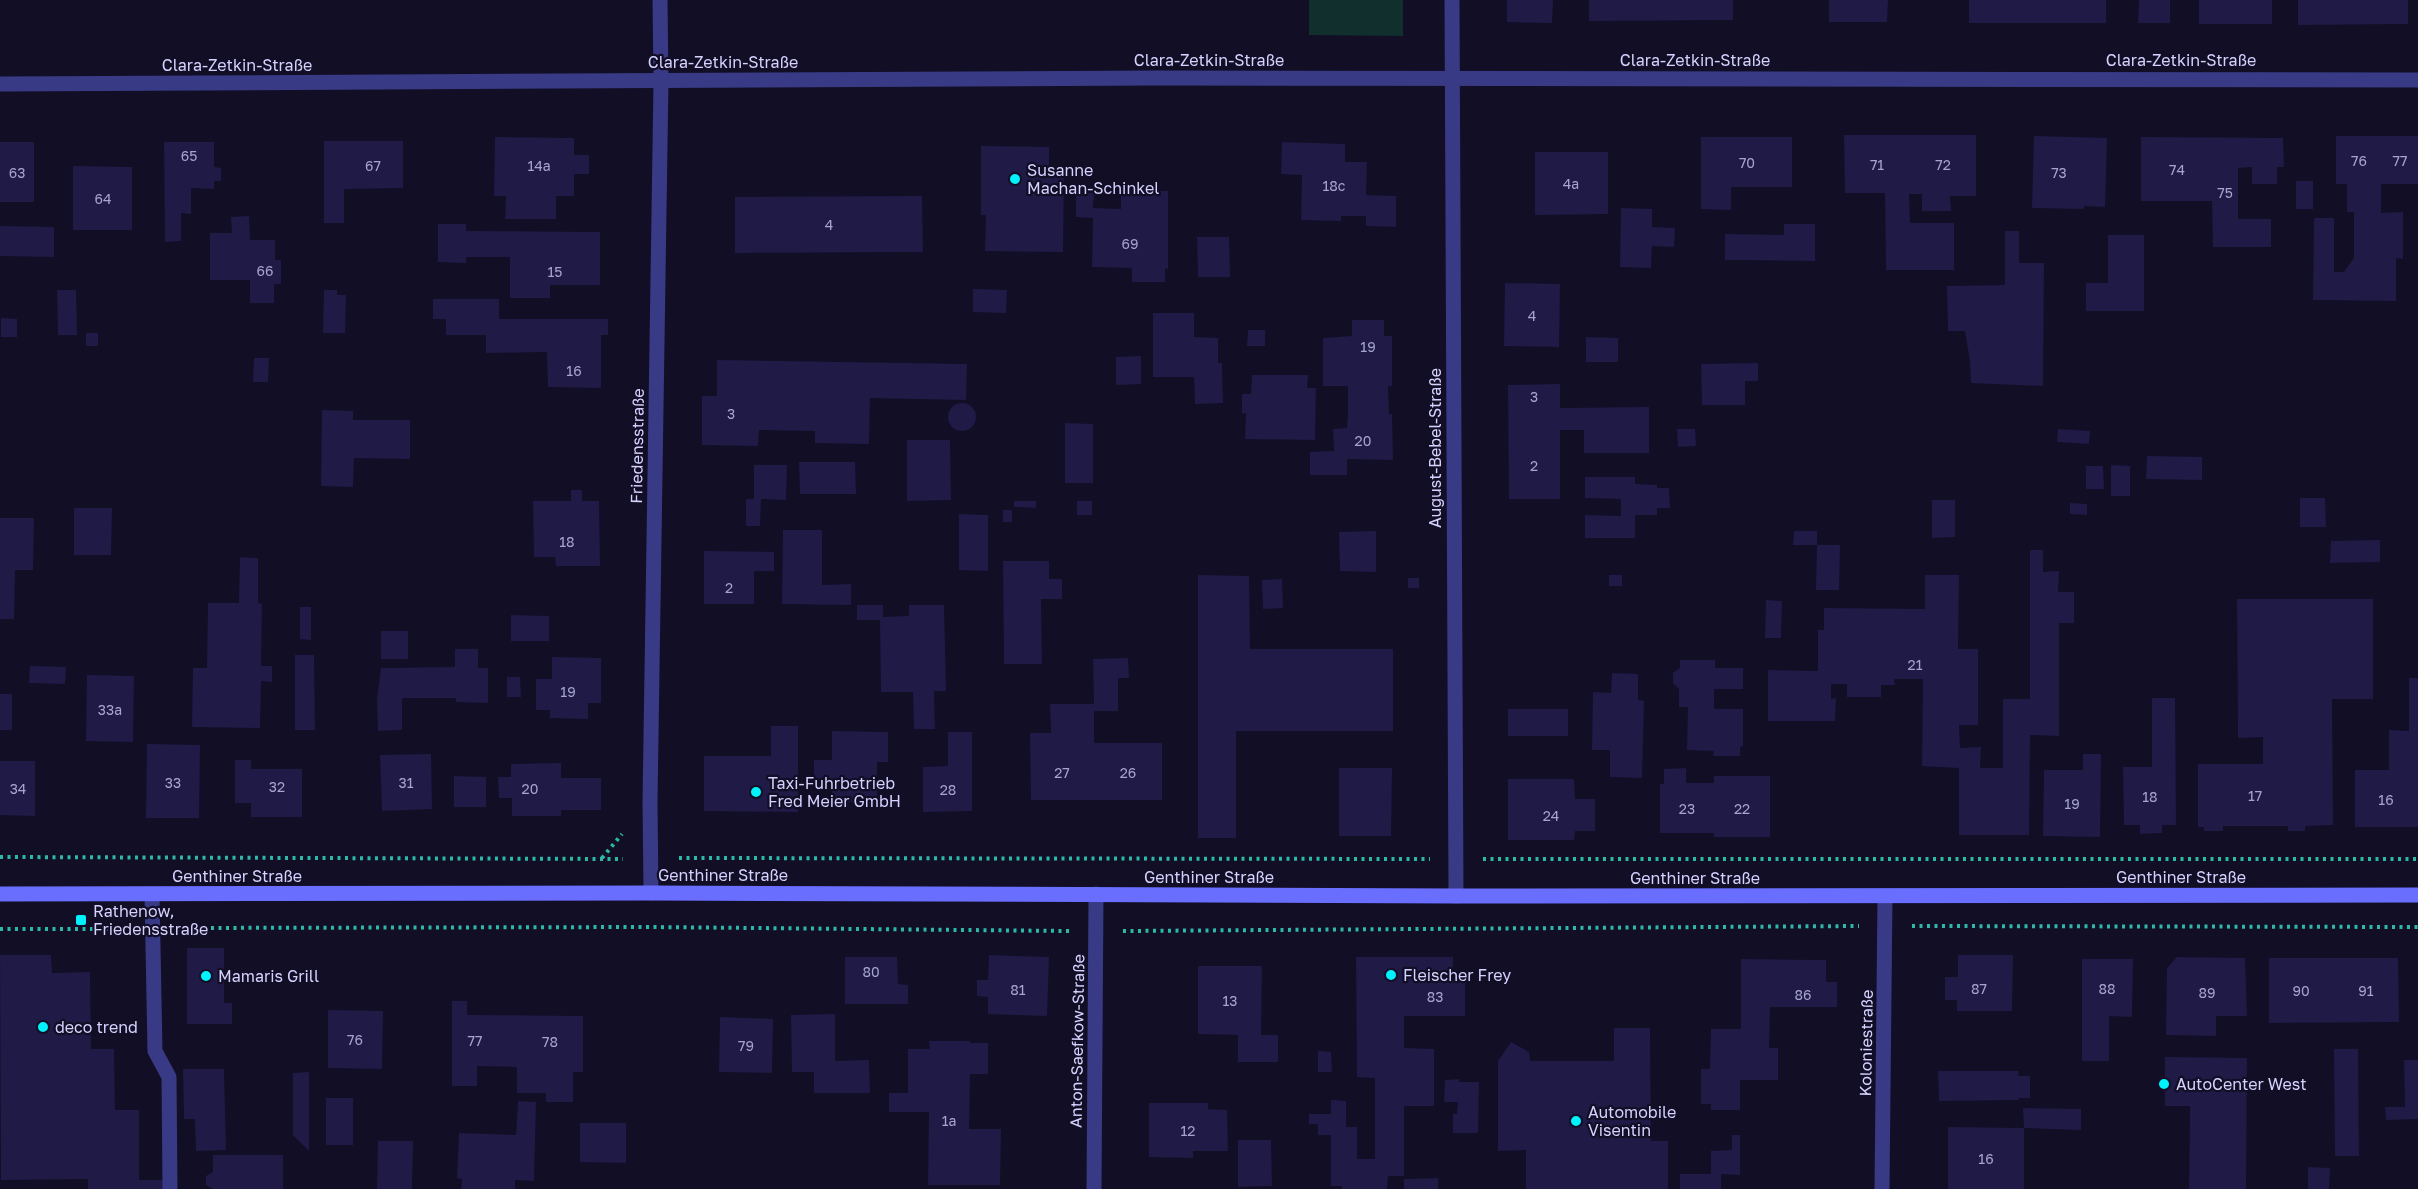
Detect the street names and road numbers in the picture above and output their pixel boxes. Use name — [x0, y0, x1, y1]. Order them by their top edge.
street label: Clara-Zetkin-Straße — [1134, 50, 1284, 70]
street label: Clara-Zetkin-Straße — [1620, 50, 1770, 70]
street label: Clara-Zetkin-Straße — [2106, 50, 2256, 70]
street label: Clara-Zetkin-Straße — [648, 52, 798, 72]
street label: Clara-Zetkin-Straße — [162, 55, 312, 75]
street label: August-Bebel-Straße — [1425, 368, 1445, 528]
street label: Friedensstraße — [626, 388, 648, 504]
street label: Genthiner Straße — [658, 865, 788, 885]
street label: Genthiner Straße — [172, 866, 302, 886]
street label: Genthiner Straße — [1144, 867, 1274, 887]
street label: Genthiner Straße — [2116, 867, 2246, 887]
street label: Genthiner Straße — [1630, 868, 1760, 888]
street label: Anton-Saefkow-Straße — [1065, 954, 1089, 1128]
street label: Koloniestraße — [1855, 989, 1877, 1097]

